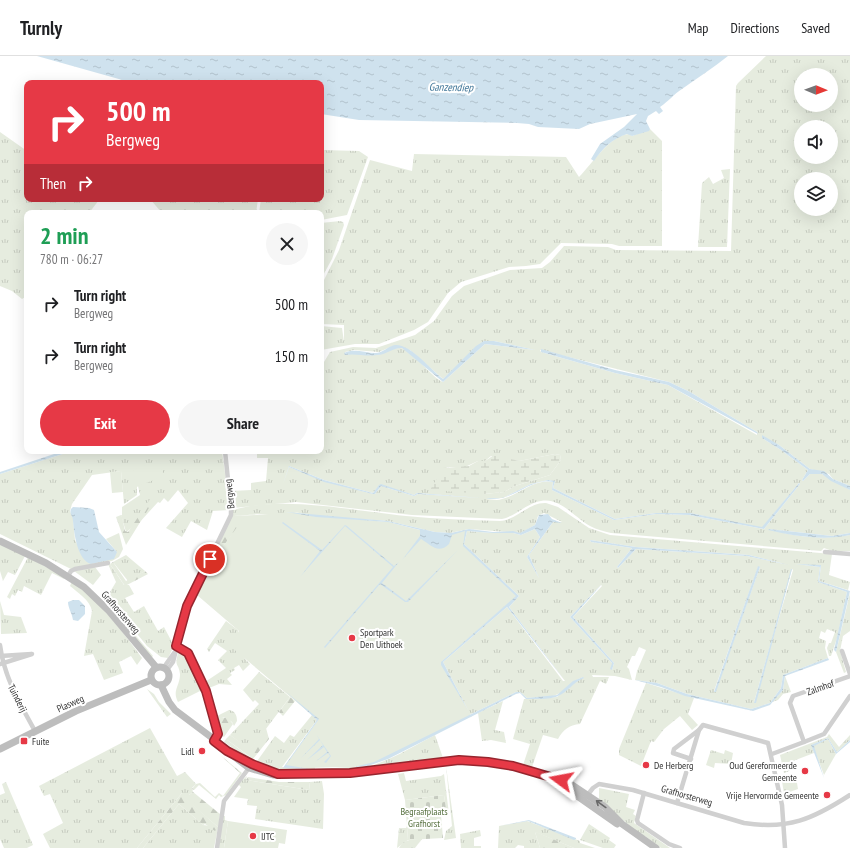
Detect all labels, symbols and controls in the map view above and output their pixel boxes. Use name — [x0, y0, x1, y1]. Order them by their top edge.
text: Turnly — [20, 16, 62, 40]
text: Map — [688, 19, 708, 37]
text: Directions — [730, 19, 779, 37]
text: Saved — [801, 19, 830, 37]
north arrow — [794, 68, 838, 112]
map controls — [794, 68, 838, 216]
water label: Ganzendiep — [429, 80, 474, 94]
text: 500 m — [106, 92, 170, 129]
icon: right — [40, 96, 92, 148]
button: sound — [794, 120, 838, 164]
text: Bergweg — [106, 128, 160, 151]
icon: right — [74, 172, 96, 194]
button: layers — [794, 172, 838, 216]
text: Then — [40, 174, 66, 193]
text: 2 min — [40, 220, 88, 251]
button: close — [266, 223, 308, 265]
text: 780 m · 06:27 — [40, 251, 103, 268]
text: Turn right — [74, 286, 126, 305]
icon: right — [40, 293, 62, 315]
text: 500 m — [275, 295, 308, 314]
text: Bergweg — [74, 305, 113, 322]
text: Turn right — [74, 338, 126, 357]
icon: right — [40, 345, 62, 367]
text: 150 m — [275, 347, 308, 366]
text: Bergweg — [74, 357, 113, 374]
button: Exit — [40, 400, 170, 446]
button: Share — [178, 400, 308, 446]
street label: Bergweg — [221, 478, 238, 510]
pin — [193, 542, 227, 576]
icon: arrive — [199, 548, 221, 570]
street label: Grafhorsterweg — [98, 588, 143, 637]
place label: Sportpark Den Uithoek — [360, 626, 403, 651]
marker: Sportpark Den Uithoek — [347, 633, 357, 643]
street label: Zalmhof — [805, 677, 836, 698]
street label: Tuinderij — [5, 682, 30, 715]
street label: Plasweg — [55, 692, 86, 715]
place label: Fuite — [32, 735, 49, 748]
marker: Fuite — [19, 736, 29, 746]
place label: Lidl — [181, 745, 195, 758]
marker: Lidl — [197, 746, 207, 756]
position arrow — [540, 759, 582, 801]
place label: De Herberg — [654, 759, 693, 772]
place label: Oud Gereformeerde Gemeente — [729, 759, 797, 784]
marker: De Herberg — [641, 760, 651, 770]
marker: Oud Gereformeerde Gemeente — [800, 766, 810, 776]
street label: Grafhorsterweg — [660, 782, 714, 809]
place label: Vrije Hervormde Gemeente — [725, 789, 819, 802]
marker: Vrije Hervormde Gemeente — [822, 790, 832, 800]
one-way arrow — [595, 800, 606, 808]
park label: Begraafplaats Grafhorst — [400, 805, 448, 830]
place label: IJTC — [261, 830, 275, 843]
marker: IJTC — [248, 831, 258, 841]

